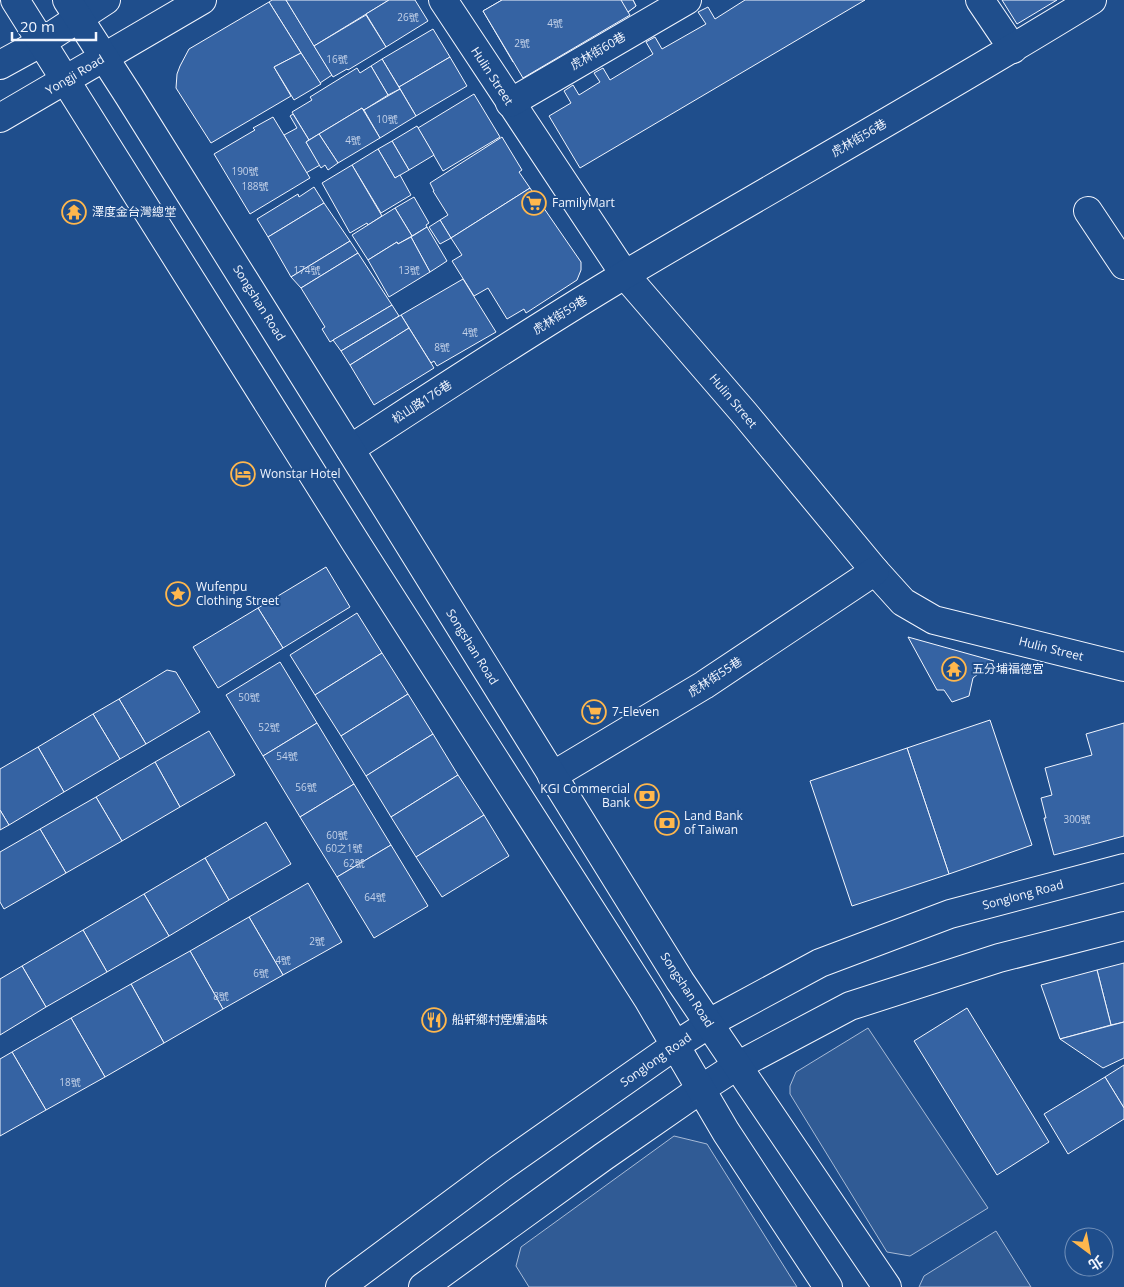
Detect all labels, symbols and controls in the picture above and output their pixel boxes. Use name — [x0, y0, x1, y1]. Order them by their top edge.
scale bar — [12, 10, 96, 42]
house number: 26號 — [397, 10, 419, 24]
text: 20 m — [20, 16, 55, 36]
house number: 4號 — [547, 16, 563, 30]
street label: 虎林街60巷 — [567, 28, 629, 73]
house number: 2號 — [514, 36, 530, 50]
street label: Hulin Street — [467, 43, 518, 108]
street label: Yongji Road — [42, 50, 107, 99]
house number: 16號 — [326, 52, 348, 66]
house number: 10號 — [376, 112, 398, 126]
street label: 虎林街56巷 — [828, 115, 890, 160]
house number: 4號 — [345, 133, 361, 147]
house number: 190號 — [231, 164, 259, 178]
house number: 188號 — [241, 179, 269, 193]
supermarket icon: FamilyMart — [521, 190, 547, 216]
place label: FamilyMart — [552, 194, 615, 211]
temple icon: 澤度金台灣總堂 — [61, 199, 87, 225]
place label: 澤度金台灣總堂 — [92, 203, 176, 220]
street label: Songshan Road — [229, 262, 290, 344]
house number: 174號 — [293, 263, 321, 277]
house number: 13號 — [398, 263, 420, 277]
street label: 虎林街59巷 — [529, 291, 590, 338]
house number: 4號 — [462, 325, 478, 339]
house number: 8號 — [434, 340, 450, 354]
street label: Hulin Street — [706, 370, 761, 432]
street label: 松山路176巷 — [388, 376, 455, 427]
hotel icon: Wonstar Hotel — [230, 461, 256, 487]
place label: Wonstar Hotel — [260, 465, 340, 482]
place label: Wufenpu Clothing Street — [196, 578, 279, 609]
place icon: Wufenpu Clothing Street — [165, 581, 191, 607]
street label: Songshan Road — [442, 606, 503, 688]
street label: Hulin Street — [1017, 632, 1085, 665]
street label: 虎林街55巷 — [684, 653, 745, 701]
temple icon: 五分埔福德宮 — [941, 656, 967, 682]
place label: 五分埔福德宮 — [972, 660, 1044, 677]
house number: 50號 — [238, 690, 260, 704]
supermarket icon: 7-Eleven — [581, 699, 607, 725]
place label: 7-Eleven — [612, 703, 659, 720]
house number: 52號 — [258, 720, 280, 734]
house number: 54號 — [276, 749, 298, 763]
house number: 56號 — [295, 780, 317, 794]
place label: KGI Commercial Bank — [540, 780, 631, 811]
bank icon: KGI Commercial Bank — [634, 783, 660, 809]
place label: Land Bank of Taiwan — [684, 807, 744, 838]
bank icon: Land Bank of Taiwan — [654, 810, 680, 836]
house number: 300號 — [1063, 812, 1091, 826]
house number: 60號 — [326, 828, 348, 842]
house number: 60之1號 — [325, 841, 363, 855]
house number: 62號 — [343, 856, 365, 870]
street label: Songlong Road — [980, 875, 1065, 914]
house number: 64號 — [364, 890, 386, 904]
house number: 2號 — [309, 934, 325, 948]
street label: Songshan Road — [657, 949, 718, 1031]
house number: 4號 — [275, 953, 291, 967]
house number: 6號 — [253, 966, 269, 980]
house number: 8號 — [213, 989, 229, 1003]
restaurant icon: 船軒鄉村煙燻滷味 — [421, 1007, 447, 1033]
place label: 船軒鄉村煙燻滷味 — [452, 1011, 548, 1028]
street label: Songlong Road — [617, 1029, 695, 1091]
house number: 18號 — [59, 1075, 81, 1089]
north arrow — [1064, 1227, 1114, 1277]
text: 北 — [1085, 1252, 1107, 1275]

